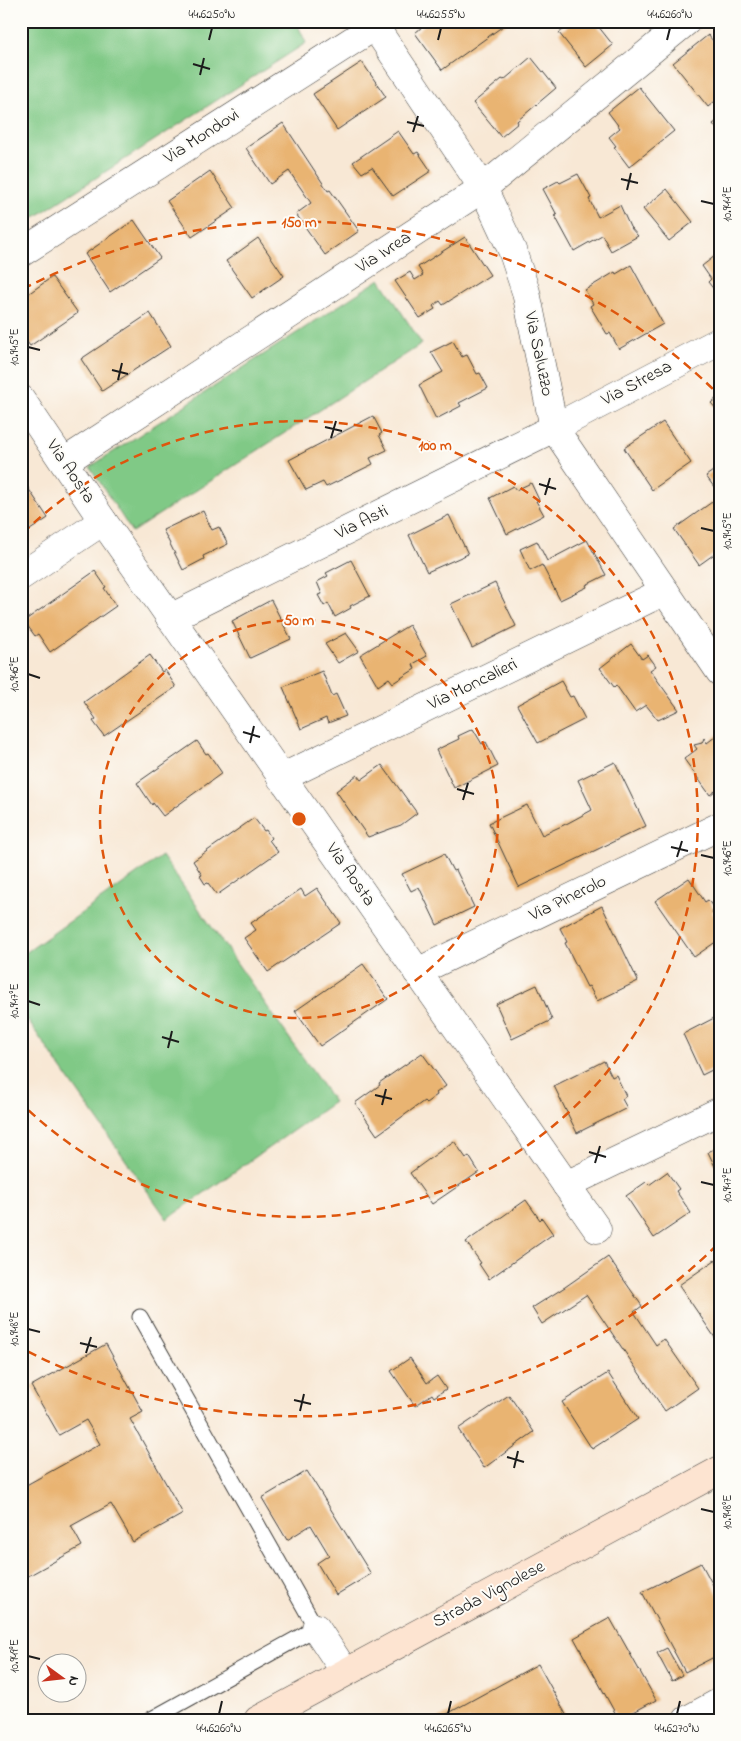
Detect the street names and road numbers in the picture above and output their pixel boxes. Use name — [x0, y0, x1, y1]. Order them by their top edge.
street label: Via Mondovì — [158, 103, 245, 172]
street label: Via Ivrea — [350, 225, 417, 281]
street label: Via Saluzzo — [516, 308, 560, 399]
street label: Via Stresa — [596, 354, 677, 414]
street label: Via Aosta — [38, 434, 101, 509]
street label: Via Asti — [330, 499, 393, 547]
street label: Via Moncalieri — [423, 652, 522, 718]
street label: Via Aosta — [318, 837, 381, 912]
street label: Via Pinerolo — [524, 869, 611, 929]
street label: Strada Vignolese — [428, 1554, 551, 1636]

